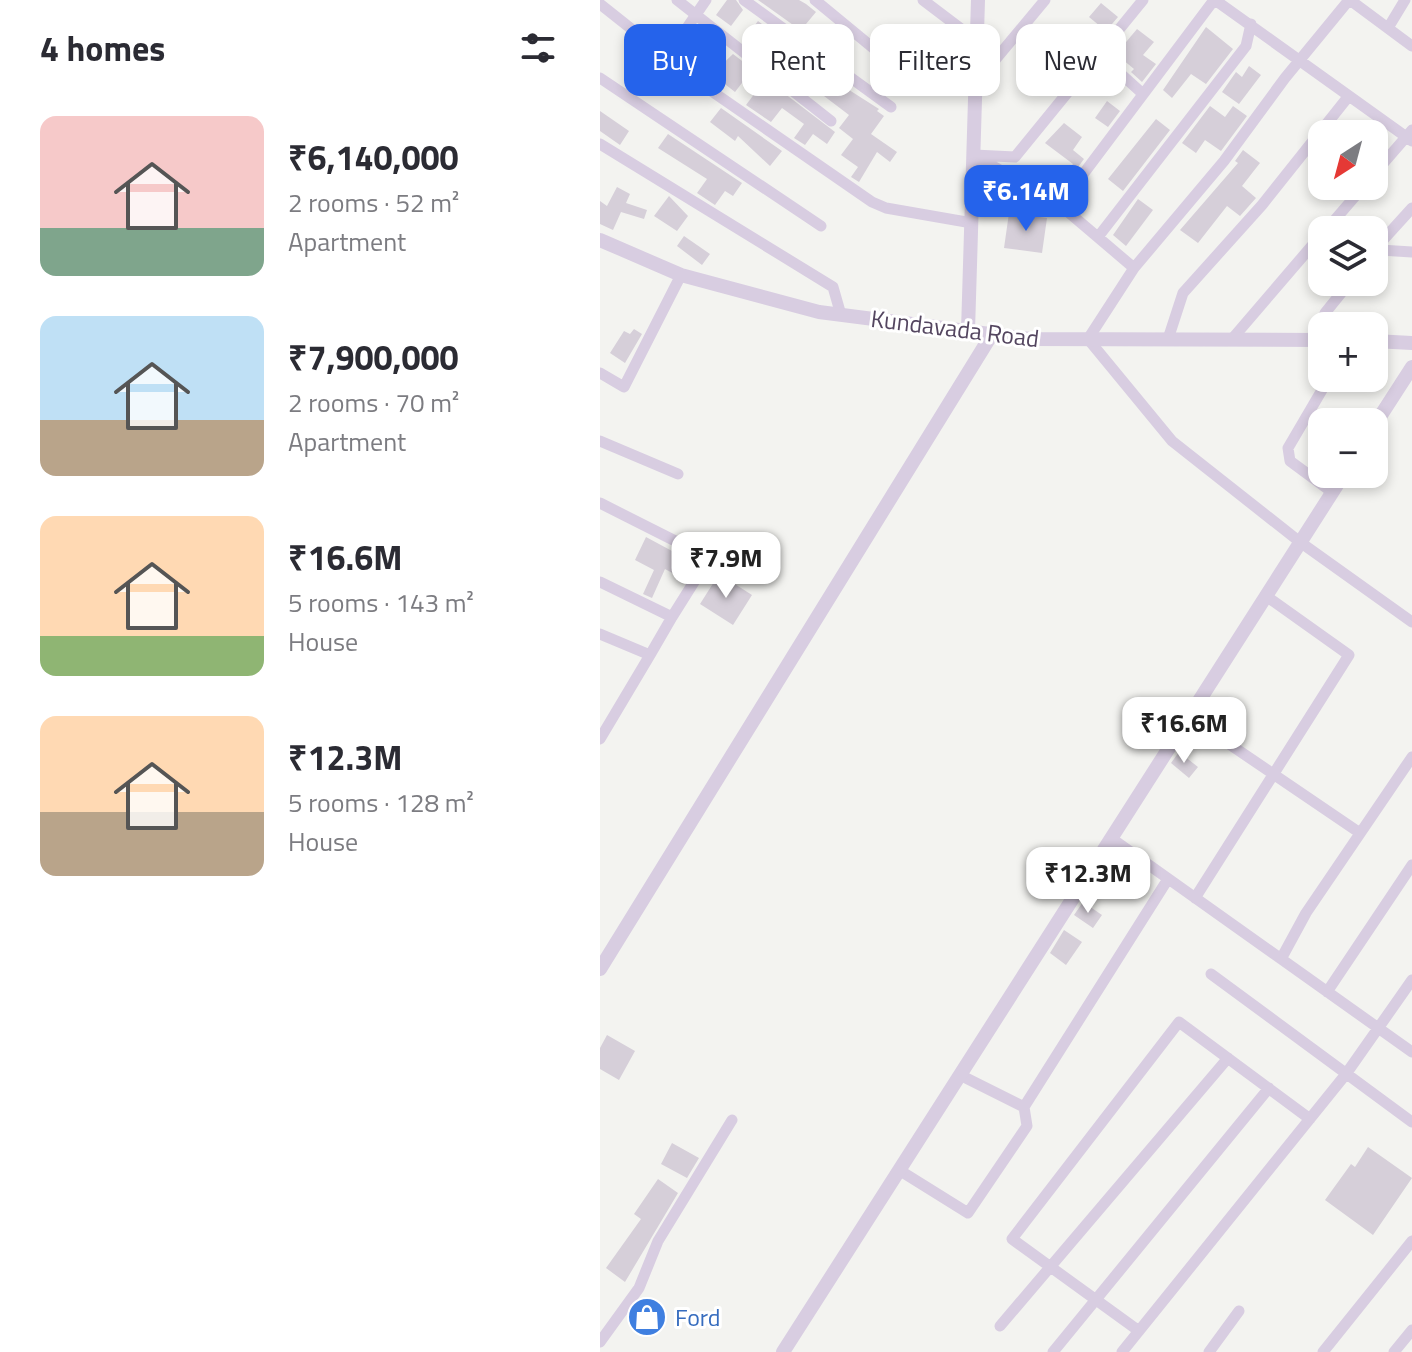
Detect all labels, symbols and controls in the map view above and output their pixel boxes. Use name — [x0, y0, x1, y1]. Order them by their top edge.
text: 4 homes — [40, 22, 165, 74]
chip: Buy — [624, 24, 726, 96]
chip: Rent — [742, 24, 854, 96]
chip: Filters — [870, 24, 1000, 96]
chip: New — [1016, 24, 1126, 96]
icon: filters — [516, 26, 560, 70]
north arrow — [1308, 120, 1388, 200]
map controls — [1308, 120, 1388, 488]
text: ₹6,140,000 — [288, 131, 459, 183]
icon: home — [104, 148, 200, 244]
pin: ₹6.14M — [961, 165, 1091, 233]
text: ₹6.14M — [982, 171, 1070, 210]
text: 2 rooms · 52 m² — [288, 183, 459, 222]
button: layers — [1308, 216, 1388, 296]
text: Apartment — [288, 222, 406, 261]
street label: Kundavada Road — [869, 300, 1041, 356]
button: + — [1308, 312, 1388, 392]
text: ₹7,900,000 — [288, 331, 459, 383]
icon: home — [104, 348, 200, 444]
text: 2 rooms · 70 m² — [288, 383, 459, 422]
button: − — [1308, 408, 1388, 488]
text: Apartment — [288, 422, 406, 461]
text: ₹16.6M — [288, 531, 402, 583]
pin: ₹7.9M — [670, 532, 782, 600]
text: ₹7.9M — [690, 538, 762, 577]
icon: home — [104, 548, 200, 644]
text: 5 rooms · 143 m² — [288, 583, 474, 622]
text: House — [288, 622, 358, 661]
pin: ₹16.6M — [1119, 697, 1249, 765]
text: ₹16.6M — [1140, 703, 1228, 742]
text: ₹12.3M — [288, 731, 402, 783]
icon: home — [104, 748, 200, 844]
text: 5 rooms · 128 m² — [288, 783, 474, 822]
text: House — [288, 822, 358, 861]
pin: ₹12.3M — [1023, 847, 1153, 915]
text: ₹12.3M — [1044, 853, 1132, 892]
shop icon: Ford — [626, 1296, 668, 1338]
place label: Ford — [675, 1299, 721, 1335]

